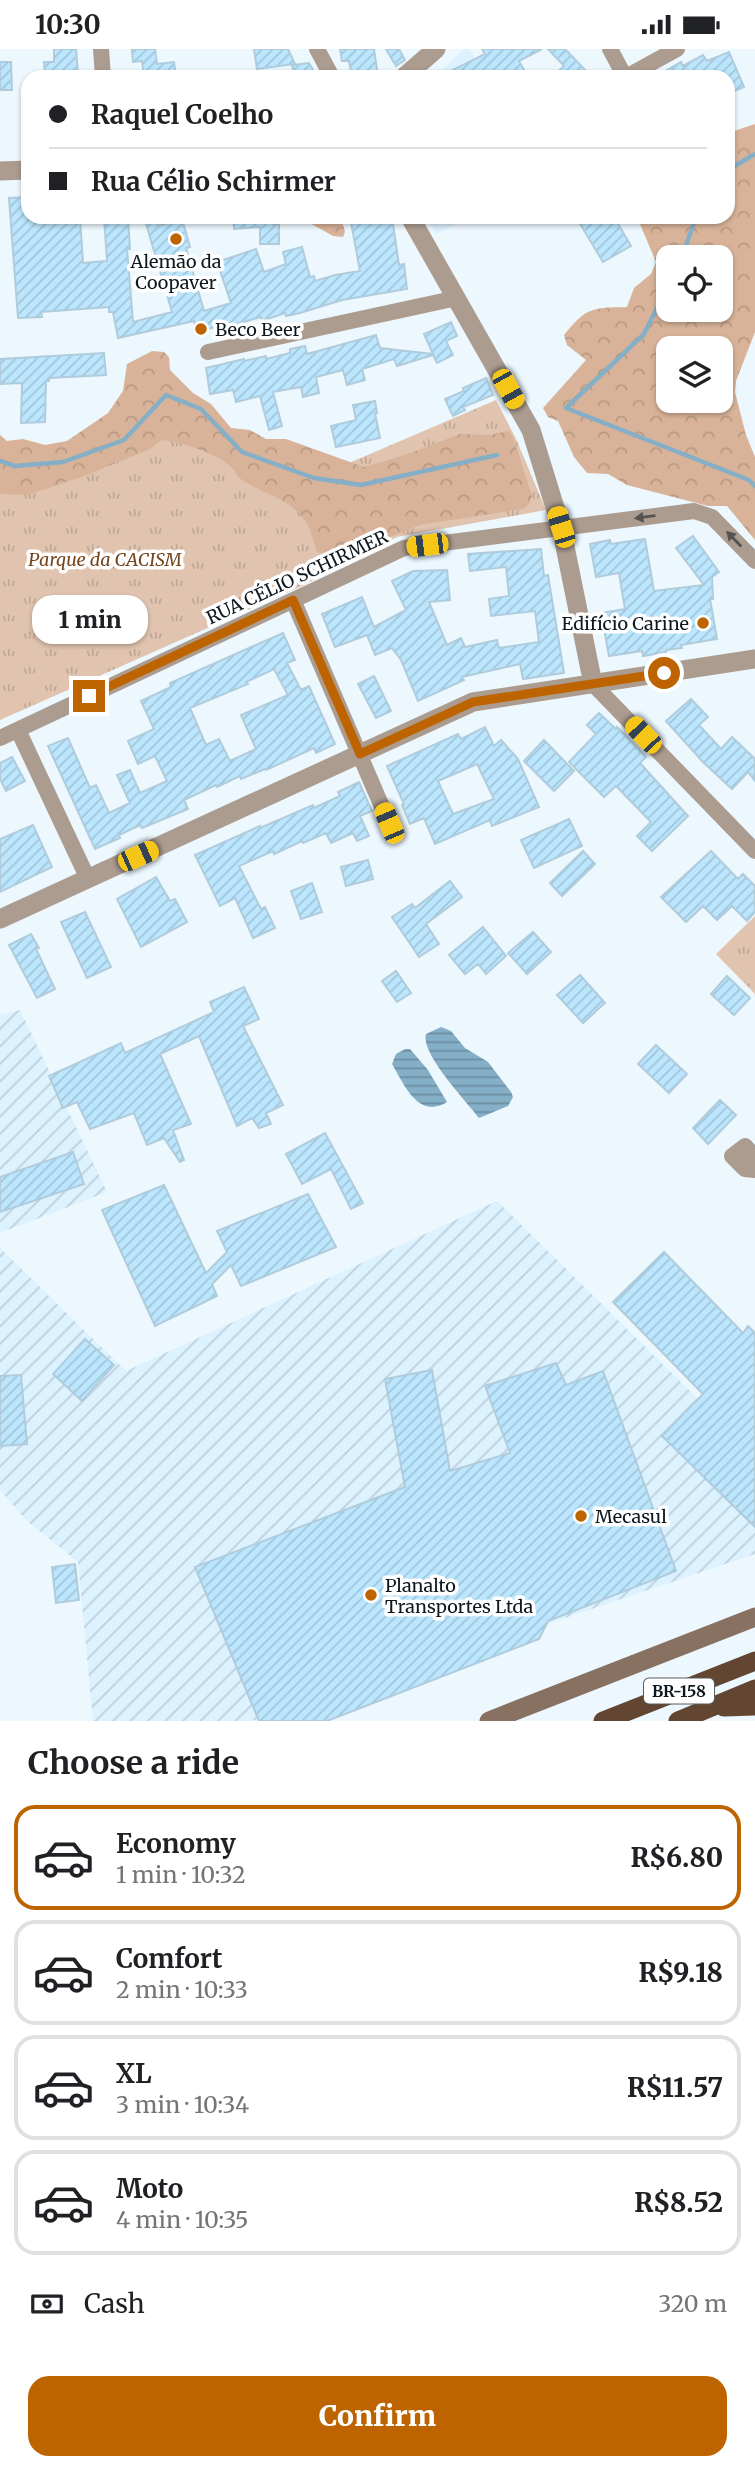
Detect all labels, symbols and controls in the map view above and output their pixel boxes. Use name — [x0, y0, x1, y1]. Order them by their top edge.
text: 10:30 — [35, 8, 101, 41]
text: Raquel Coelho — [91, 98, 273, 131]
text: Rua Célio Schirmer — [91, 165, 336, 198]
marker: Alemão da Coopaver — [168, 231, 184, 247]
map controls — [656, 245, 733, 413]
button: locate — [656, 245, 733, 322]
place label: Alemão da Coopaver — [130, 250, 222, 294]
place label: Beco Beer — [215, 318, 301, 341]
marker: Beco Beer — [193, 321, 209, 337]
button: layers — [656, 336, 733, 413]
car — [489, 366, 528, 412]
car — [545, 504, 578, 550]
one-way arrow — [634, 511, 656, 522]
street label: RUA CÉLIO SCHIRMER — [203, 525, 392, 629]
one-way arrow — [726, 531, 742, 548]
car — [405, 532, 450, 558]
park label: Parque da CACISM — [28, 548, 182, 571]
callout: 1 min — [31, 595, 147, 643]
text: 1 min — [58, 605, 122, 634]
place label: Edifício Carine — [562, 612, 689, 635]
marker: Edifício Carine — [695, 615, 711, 631]
route start — [648, 657, 680, 689]
route end — [73, 680, 105, 712]
car — [621, 713, 666, 757]
car — [372, 800, 407, 846]
car — [115, 838, 162, 874]
place label: Mecasul — [595, 1505, 667, 1528]
marker: Mecasul — [573, 1508, 589, 1524]
place label: Planalto Transportes Ltda — [385, 1574, 534, 1618]
marker: Planalto Transportes Ltda — [363, 1587, 379, 1603]
road number: BR-158 — [644, 1679, 714, 1703]
text: Choose a ride — [28, 1743, 239, 1783]
icon: car — [32, 1826, 95, 1889]
text: Economy — [116, 1827, 236, 1860]
text: R$6.80 — [631, 1841, 723, 1874]
text: 1 min · 10:32 — [116, 1860, 246, 1889]
icon: car — [32, 1941, 95, 2004]
text: Comfort — [116, 1942, 222, 1975]
text: R$9.18 — [639, 1956, 723, 1989]
text: 2 min · 10:33 — [116, 1975, 248, 2004]
icon: car — [32, 2056, 95, 2119]
text: XL — [116, 2057, 152, 2090]
text: R$11.57 — [627, 2071, 723, 2104]
text: 3 min · 10:34 — [116, 2090, 249, 2119]
icon: car — [32, 2171, 95, 2234]
text: Moto — [116, 2172, 183, 2205]
text: R$8.52 — [634, 2186, 723, 2219]
text: 4 min · 10:35 — [116, 2205, 249, 2234]
icon: cash — [28, 2285, 66, 2323]
text: Cash — [84, 2287, 145, 2320]
text: 320 m — [658, 2289, 727, 2318]
button: Confirm — [28, 2376, 727, 2456]

